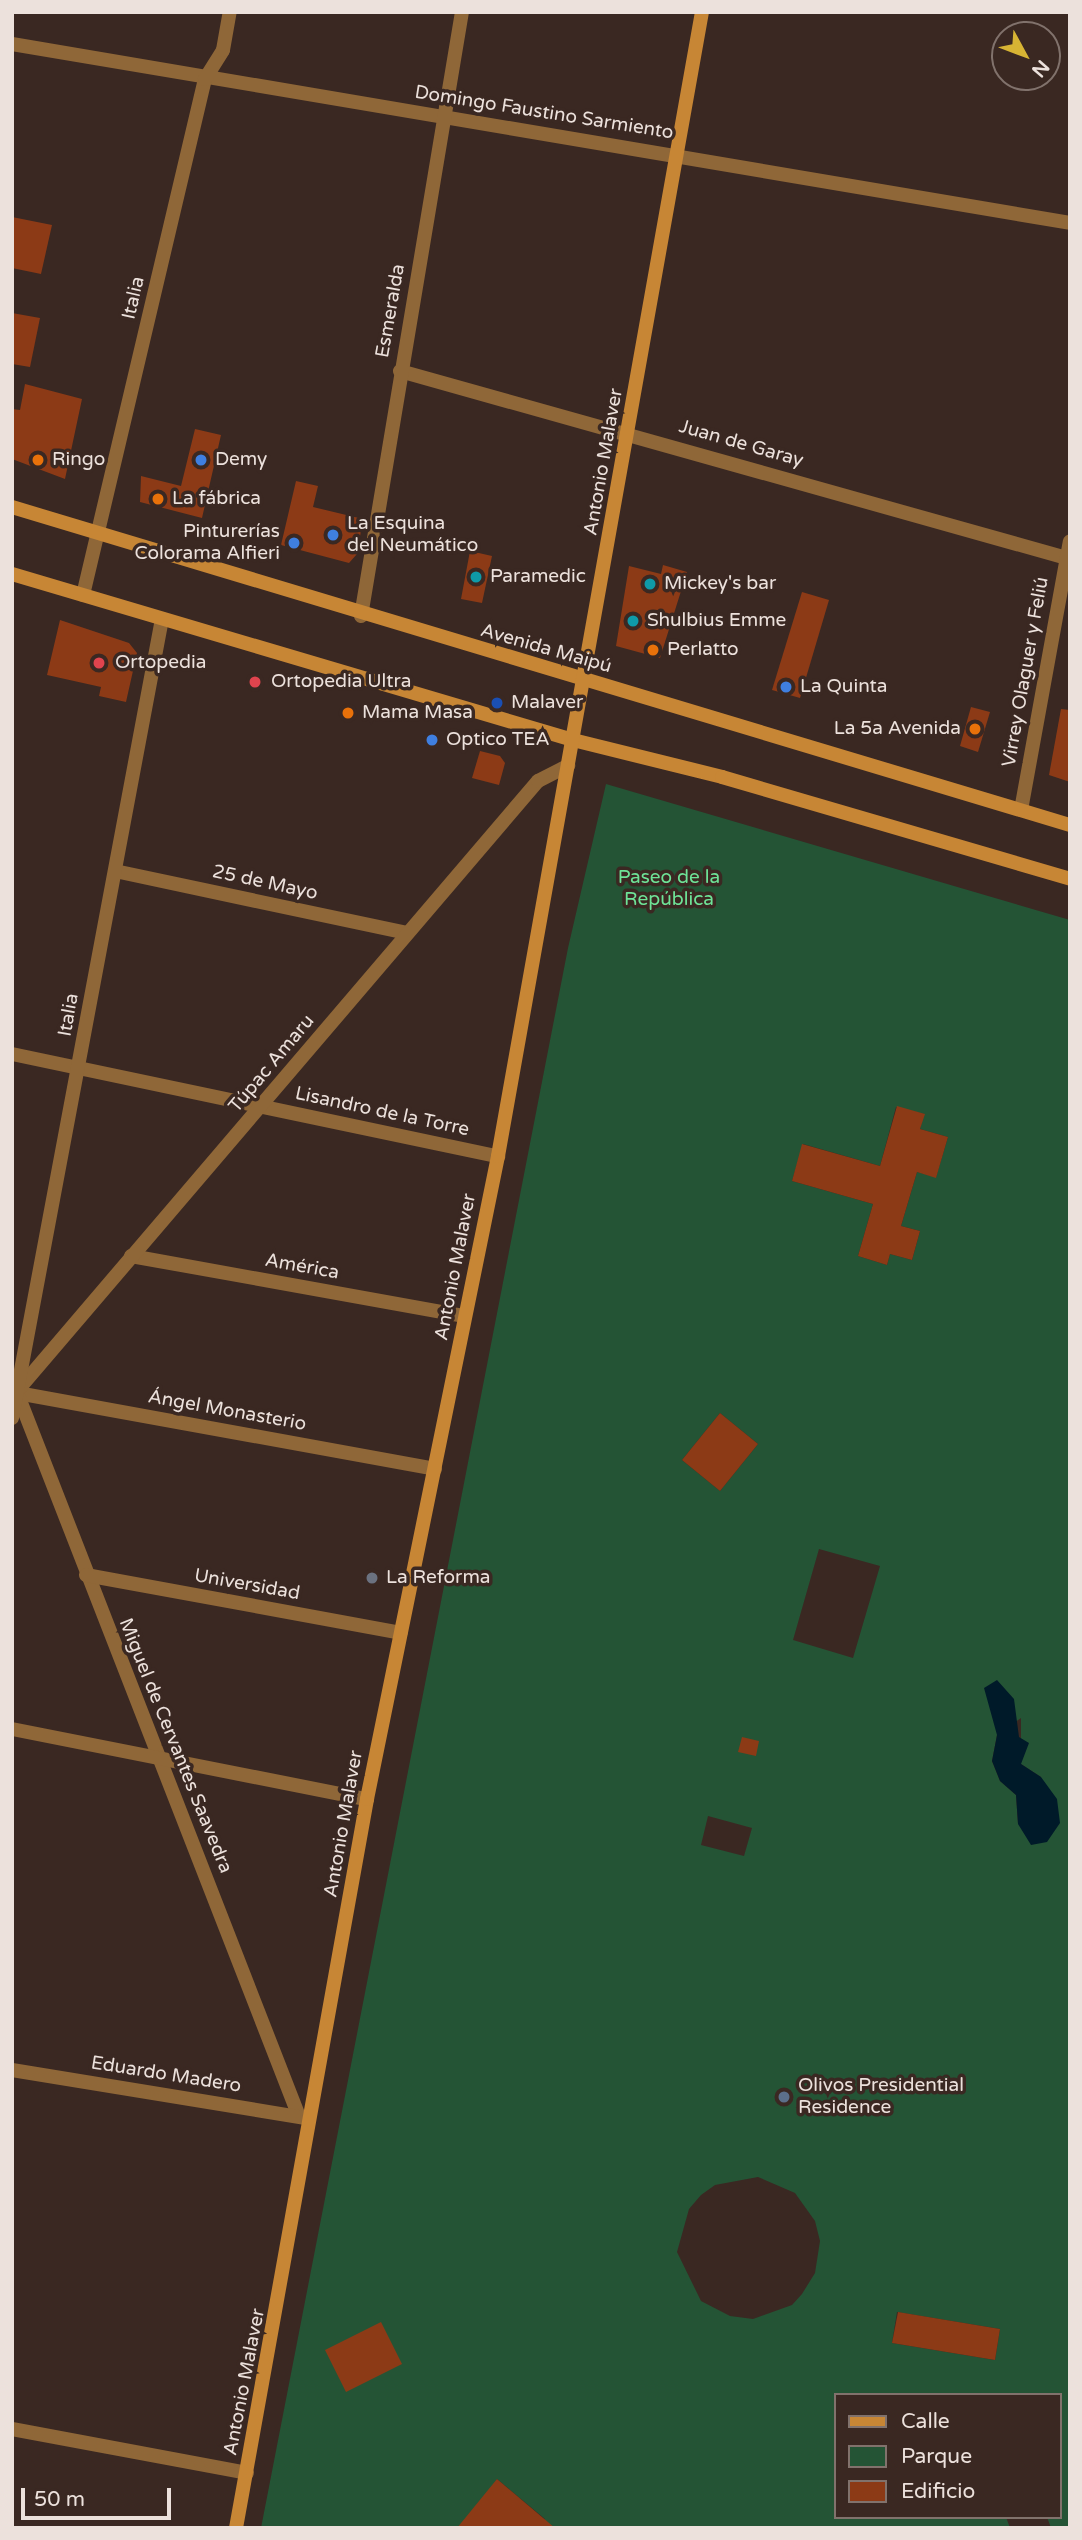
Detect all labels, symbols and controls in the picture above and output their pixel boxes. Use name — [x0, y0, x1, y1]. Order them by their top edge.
north arrow — [991, 21, 1061, 91]
text: N — [1027, 55, 1054, 81]
street label: Domingo Faustino Sarmiento — [413, 81, 675, 145]
street label: Esmeralda — [372, 262, 410, 360]
street label: Italia — [118, 274, 150, 322]
street label: Antonio Malaver — [580, 387, 628, 537]
street label: Juan de Garay — [676, 415, 806, 473]
place label: Ringo — [52, 449, 105, 471]
place label: Demy — [215, 449, 267, 471]
marker: Ringo — [30, 452, 46, 468]
marker: Demy — [193, 452, 209, 468]
place label: La fábrica — [172, 488, 261, 510]
marker: La fábrica — [150, 491, 166, 507]
place label: La Esquina del Neumático — [347, 513, 478, 557]
place label: Pinturerías Colorama Alfieri — [135, 521, 280, 565]
marker: La Esquina del Neumático — [325, 527, 341, 543]
marker: Pinturerías Colorama Alfieri — [286, 535, 302, 551]
place label: Paramedic — [490, 566, 586, 588]
marker: Paramedic — [468, 569, 484, 585]
place label: Mickey's bar — [664, 573, 776, 595]
street label: Virrey Olaguer y Feliú — [998, 575, 1054, 769]
marker: Mickey's bar — [642, 576, 658, 592]
place label: Shulbius Emme — [647, 610, 786, 632]
marker: Shulbius Emme — [625, 613, 641, 629]
street label: Avenida Maipú — [478, 619, 614, 679]
place label: Perlatto — [667, 639, 739, 661]
marker: Perlatto — [645, 642, 661, 658]
place label: Ortopedia — [115, 652, 206, 674]
marker: Ortopedia — [89, 653, 109, 673]
place label: Ortopedia Ultra — [271, 671, 411, 693]
marker: Ortopedia Ultra — [245, 672, 265, 692]
place label: La Quinta — [800, 676, 887, 698]
marker: La Quinta — [778, 679, 794, 695]
place label: Malaver — [511, 692, 583, 714]
marker: Malaver — [489, 695, 505, 711]
place label: Mama Masa — [362, 702, 473, 724]
marker: Mama Masa — [340, 705, 356, 721]
place label: La 5a Avenida — [834, 718, 961, 740]
marker: La 5a Avenida — [967, 721, 983, 737]
place label: Optico TEA — [446, 729, 550, 751]
marker: Optico TEA — [424, 732, 440, 748]
street label: 25 de Mayo — [210, 861, 320, 905]
park label: Paseo de la República — [618, 867, 720, 911]
street label: Italia — [54, 992, 84, 1038]
street label: Túpac Amaru — [224, 1010, 320, 1118]
street label: Lisandro de la Torre — [293, 1082, 471, 1142]
street label: Antonio Malaver — [431, 1192, 481, 1342]
street label: América — [263, 1249, 341, 1285]
street label: Ángel Monasterio — [146, 1386, 308, 1436]
street label: Universidad — [192, 1564, 302, 1606]
place label: La Reforma — [386, 1567, 490, 1589]
marker: La Reforma — [364, 1570, 380, 1586]
street label: Miguel de Cervantes Saavedra — [113, 1615, 237, 1877]
street label: Antonio Malaver — [320, 1749, 368, 1899]
street label: Eduardo Madero — [89, 2052, 243, 2098]
place label: Olivos Presidential Residence — [798, 2075, 964, 2119]
marker: Olivos Presidential Residence — [776, 2089, 792, 2105]
street label: Antonio Malaver — [220, 2307, 270, 2457]
legend — [834, 2393, 1061, 2519]
text: Calle — [901, 2409, 950, 2434]
text: Parque — [901, 2444, 972, 2469]
scale bar — [24, 2474, 175, 2518]
text: Edificio — [901, 2479, 975, 2504]
text: 50 m — [34, 2487, 85, 2512]

